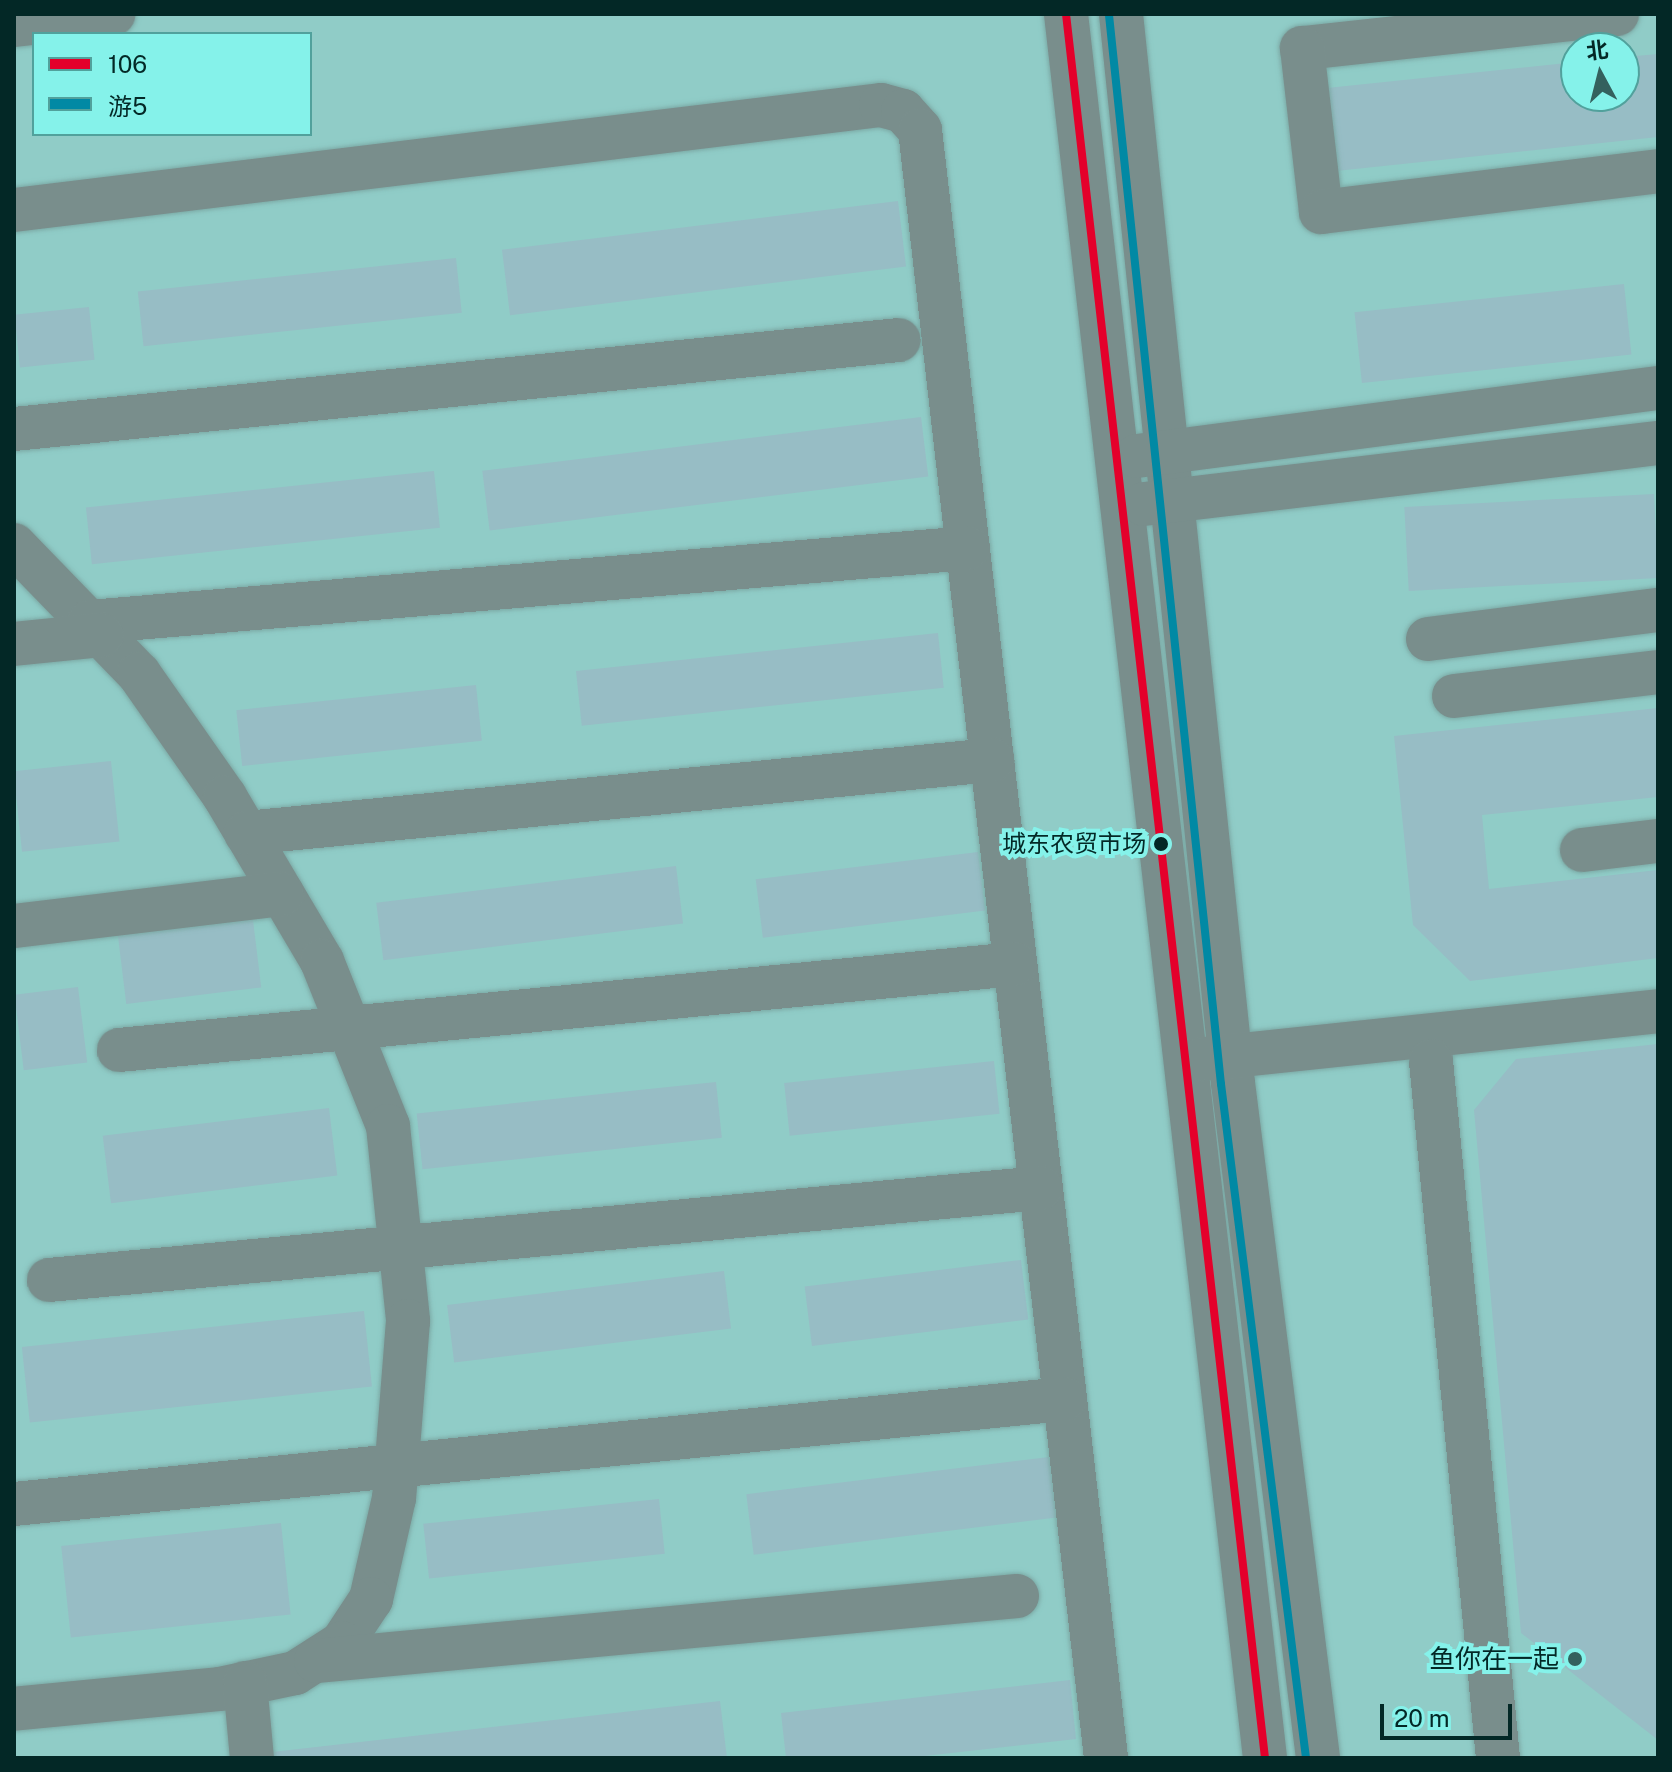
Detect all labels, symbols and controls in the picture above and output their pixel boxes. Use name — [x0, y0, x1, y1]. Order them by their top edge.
legend — [32, 32, 312, 136]
north arrow — [1560, 32, 1640, 112]
text: 北 — [1585, 36, 1610, 64]
text: 106 — [108, 50, 147, 78]
text: 游5 — [108, 92, 147, 120]
place label: 城东农贸市场 — [1002, 830, 1146, 858]
marker: 城东农贸市场 — [1153, 836, 1169, 852]
place label: 鱼你在一起 — [1429, 1643, 1559, 1675]
marker: 鱼你在一起 — [1566, 1650, 1584, 1668]
scale bar — [1384, 1688, 1516, 1738]
text: 20 m — [1394, 1704, 1450, 1732]

